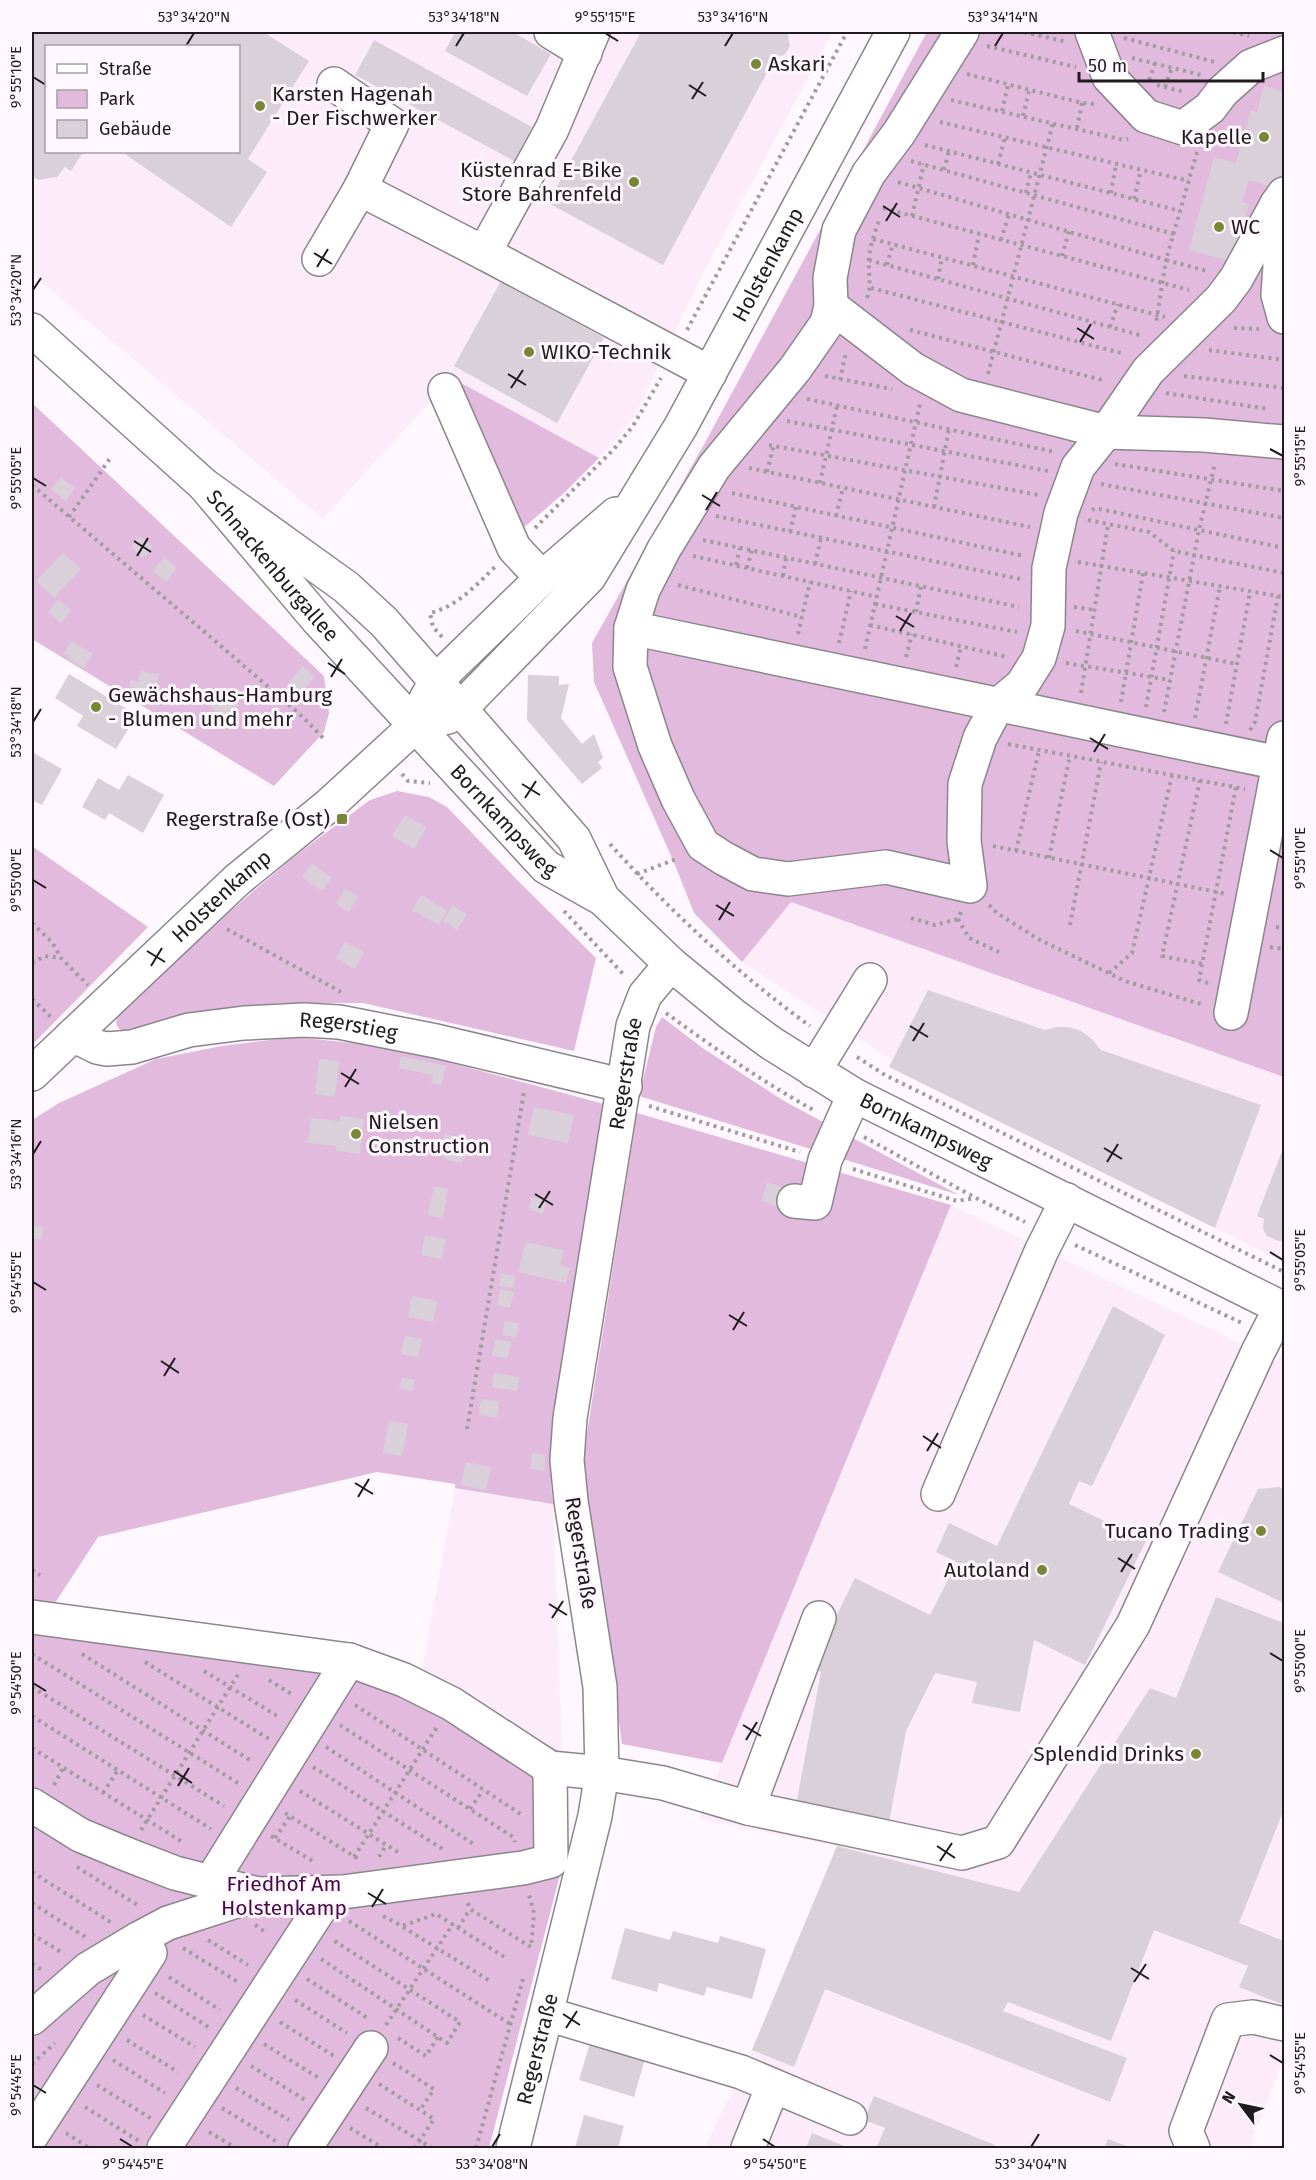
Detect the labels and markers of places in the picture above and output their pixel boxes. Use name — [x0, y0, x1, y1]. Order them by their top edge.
place label: Askari — [768, 51, 826, 77]
marker: Askari — [749, 57, 763, 71]
place label: Karsten Hagenah - Der Fischwerker — [272, 81, 437, 131]
marker: Karsten Hagenah - Der Fischwerker — [253, 99, 267, 113]
place label: Kapelle — [1181, 124, 1252, 150]
marker: Kapelle — [1257, 130, 1271, 144]
place label: Küstenrad E-Bike Store Bahrenfeld — [460, 157, 622, 207]
marker: Küstenrad E-Bike Store Bahrenfeld — [627, 175, 641, 189]
place label: WC — [1231, 214, 1260, 240]
marker: WC — [1212, 220, 1226, 234]
place label: WIKO-Technik — [541, 339, 671, 365]
marker: WIKO-Technik — [522, 345, 536, 359]
place label: Gewächshaus-Hamburg - Blumen und mehr — [108, 682, 332, 732]
marker: Gewächshaus-Hamburg - Blumen und mehr — [89, 700, 103, 714]
place label: Regerstraße (Ost) — [165, 806, 330, 832]
marker: Regerstraße (Ost) — [335, 812, 349, 826]
place label: Nielsen Construction — [368, 1109, 490, 1159]
marker: Nielsen Construction — [349, 1127, 363, 1141]
place label: Tucano Trading — [1105, 1518, 1249, 1544]
marker: Tucano Trading — [1254, 1524, 1268, 1538]
place label: Autoland — [944, 1557, 1030, 1583]
marker: Autoland — [1035, 1563, 1049, 1577]
place label: Splendid Drinks — [1033, 1741, 1184, 1767]
marker: Splendid Drinks — [1189, 1747, 1203, 1761]

